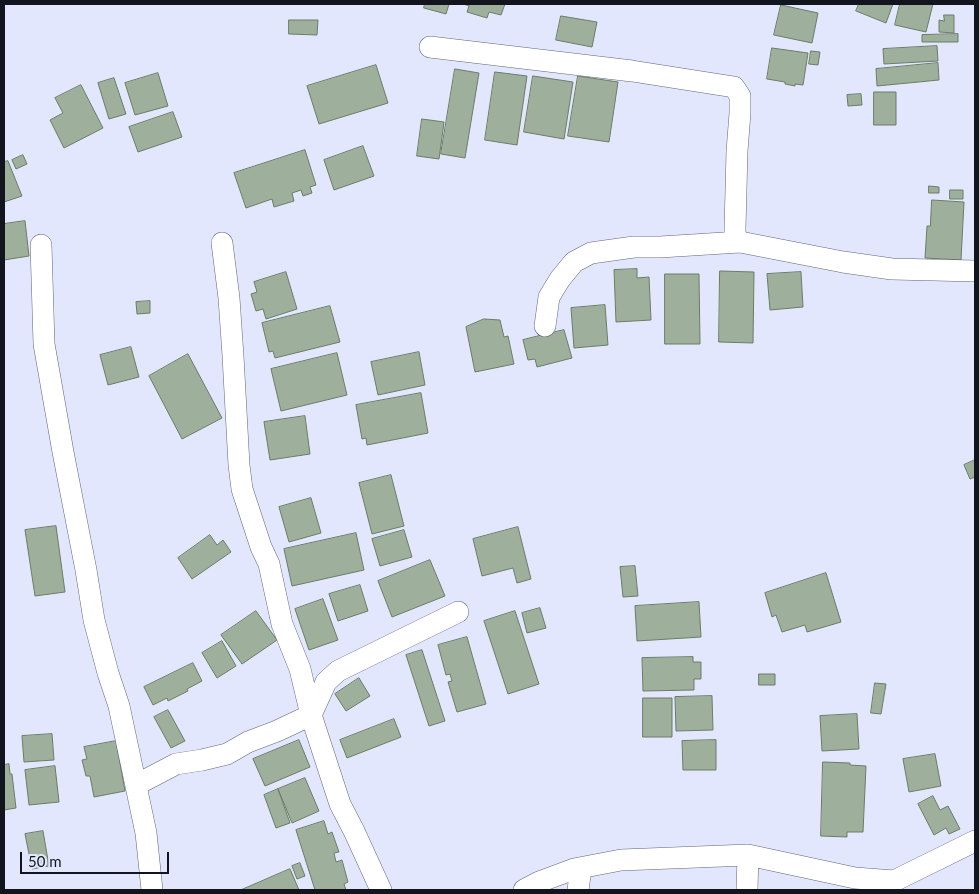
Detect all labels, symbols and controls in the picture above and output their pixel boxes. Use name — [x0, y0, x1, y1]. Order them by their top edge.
scale bar — [22, 842, 171, 874]
text: 50 m — [28, 852, 62, 870]

